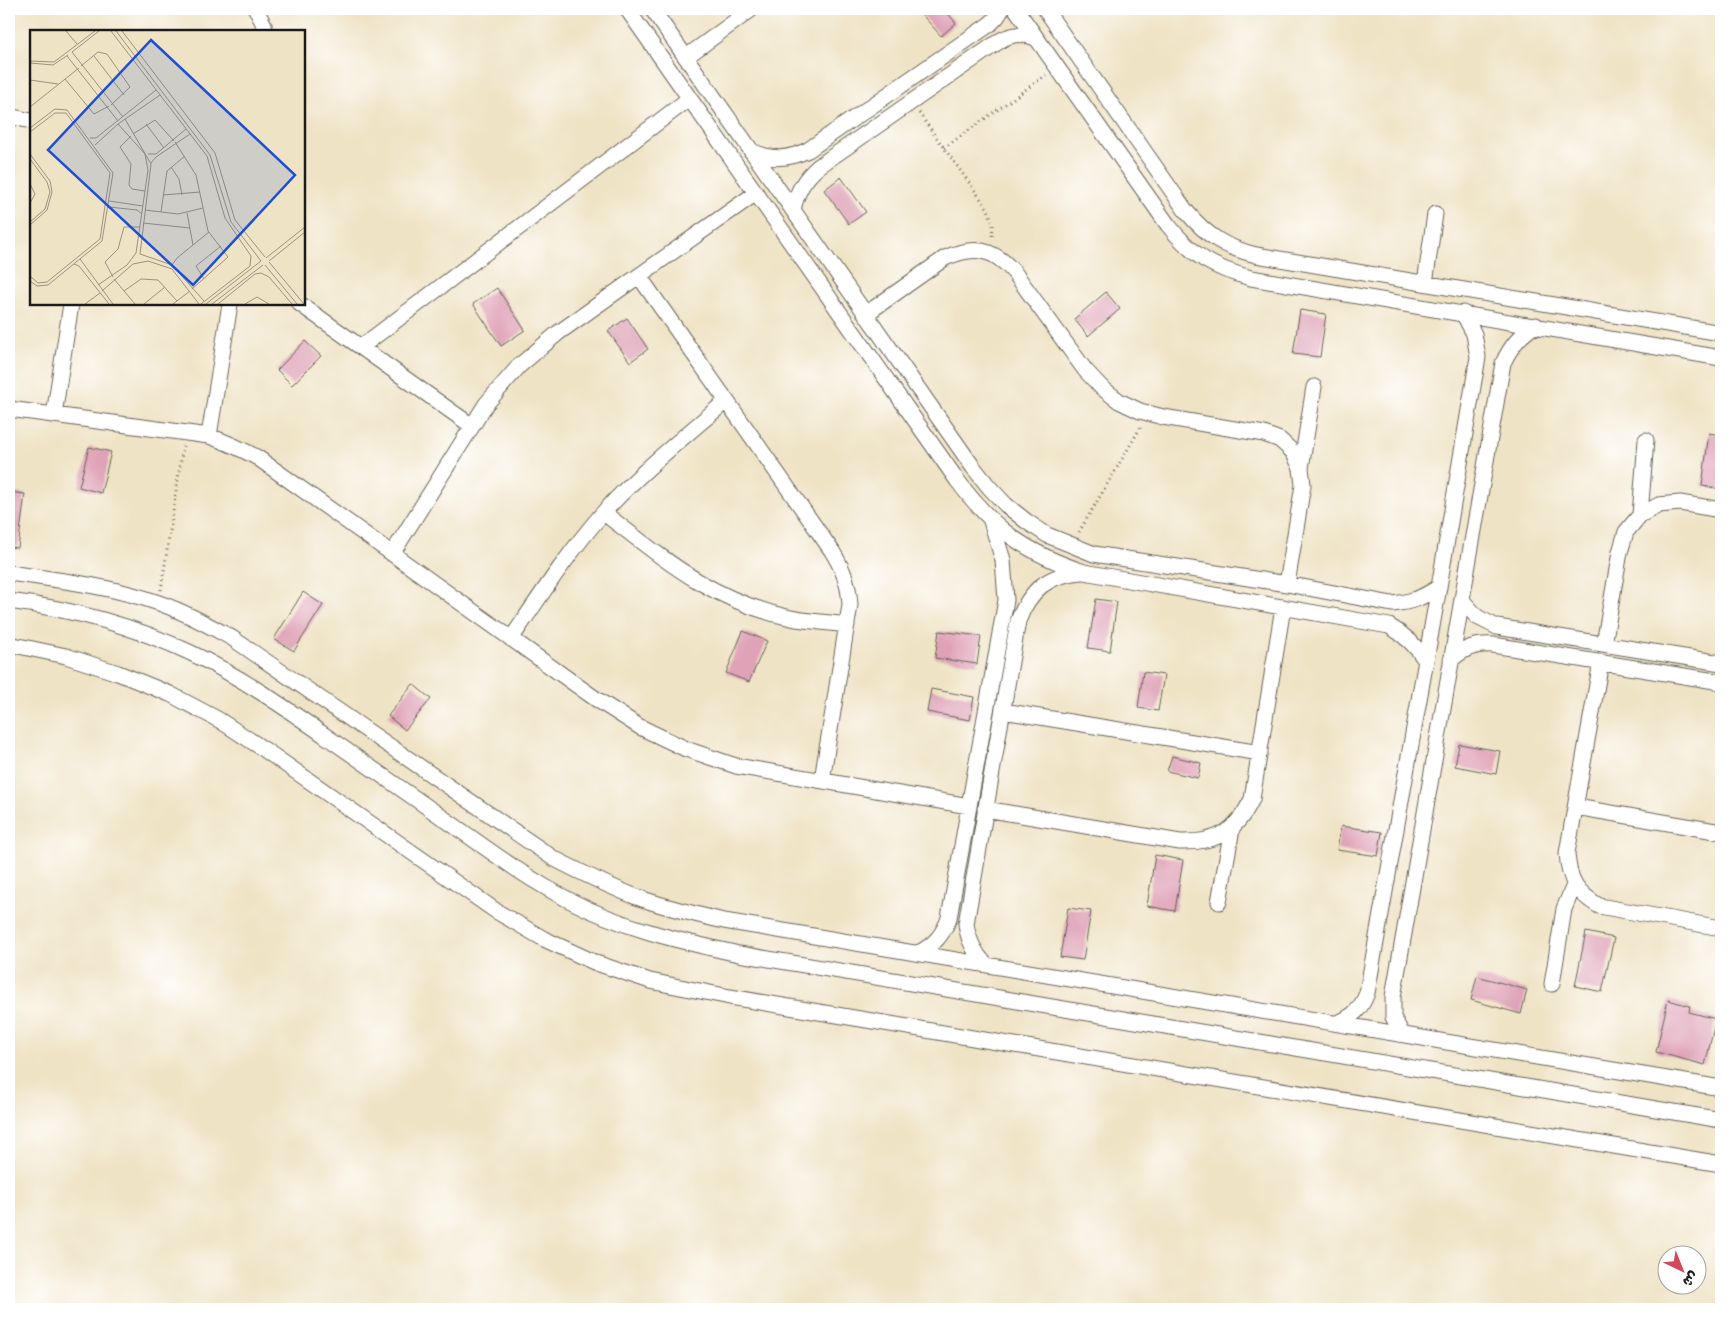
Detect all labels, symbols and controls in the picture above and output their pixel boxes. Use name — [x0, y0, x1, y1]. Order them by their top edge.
inset map — [30, 30, 305, 305]
north arrow — [1658, 1246, 1708, 1296]
text: ش — [1679, 1268, 1702, 1291]

